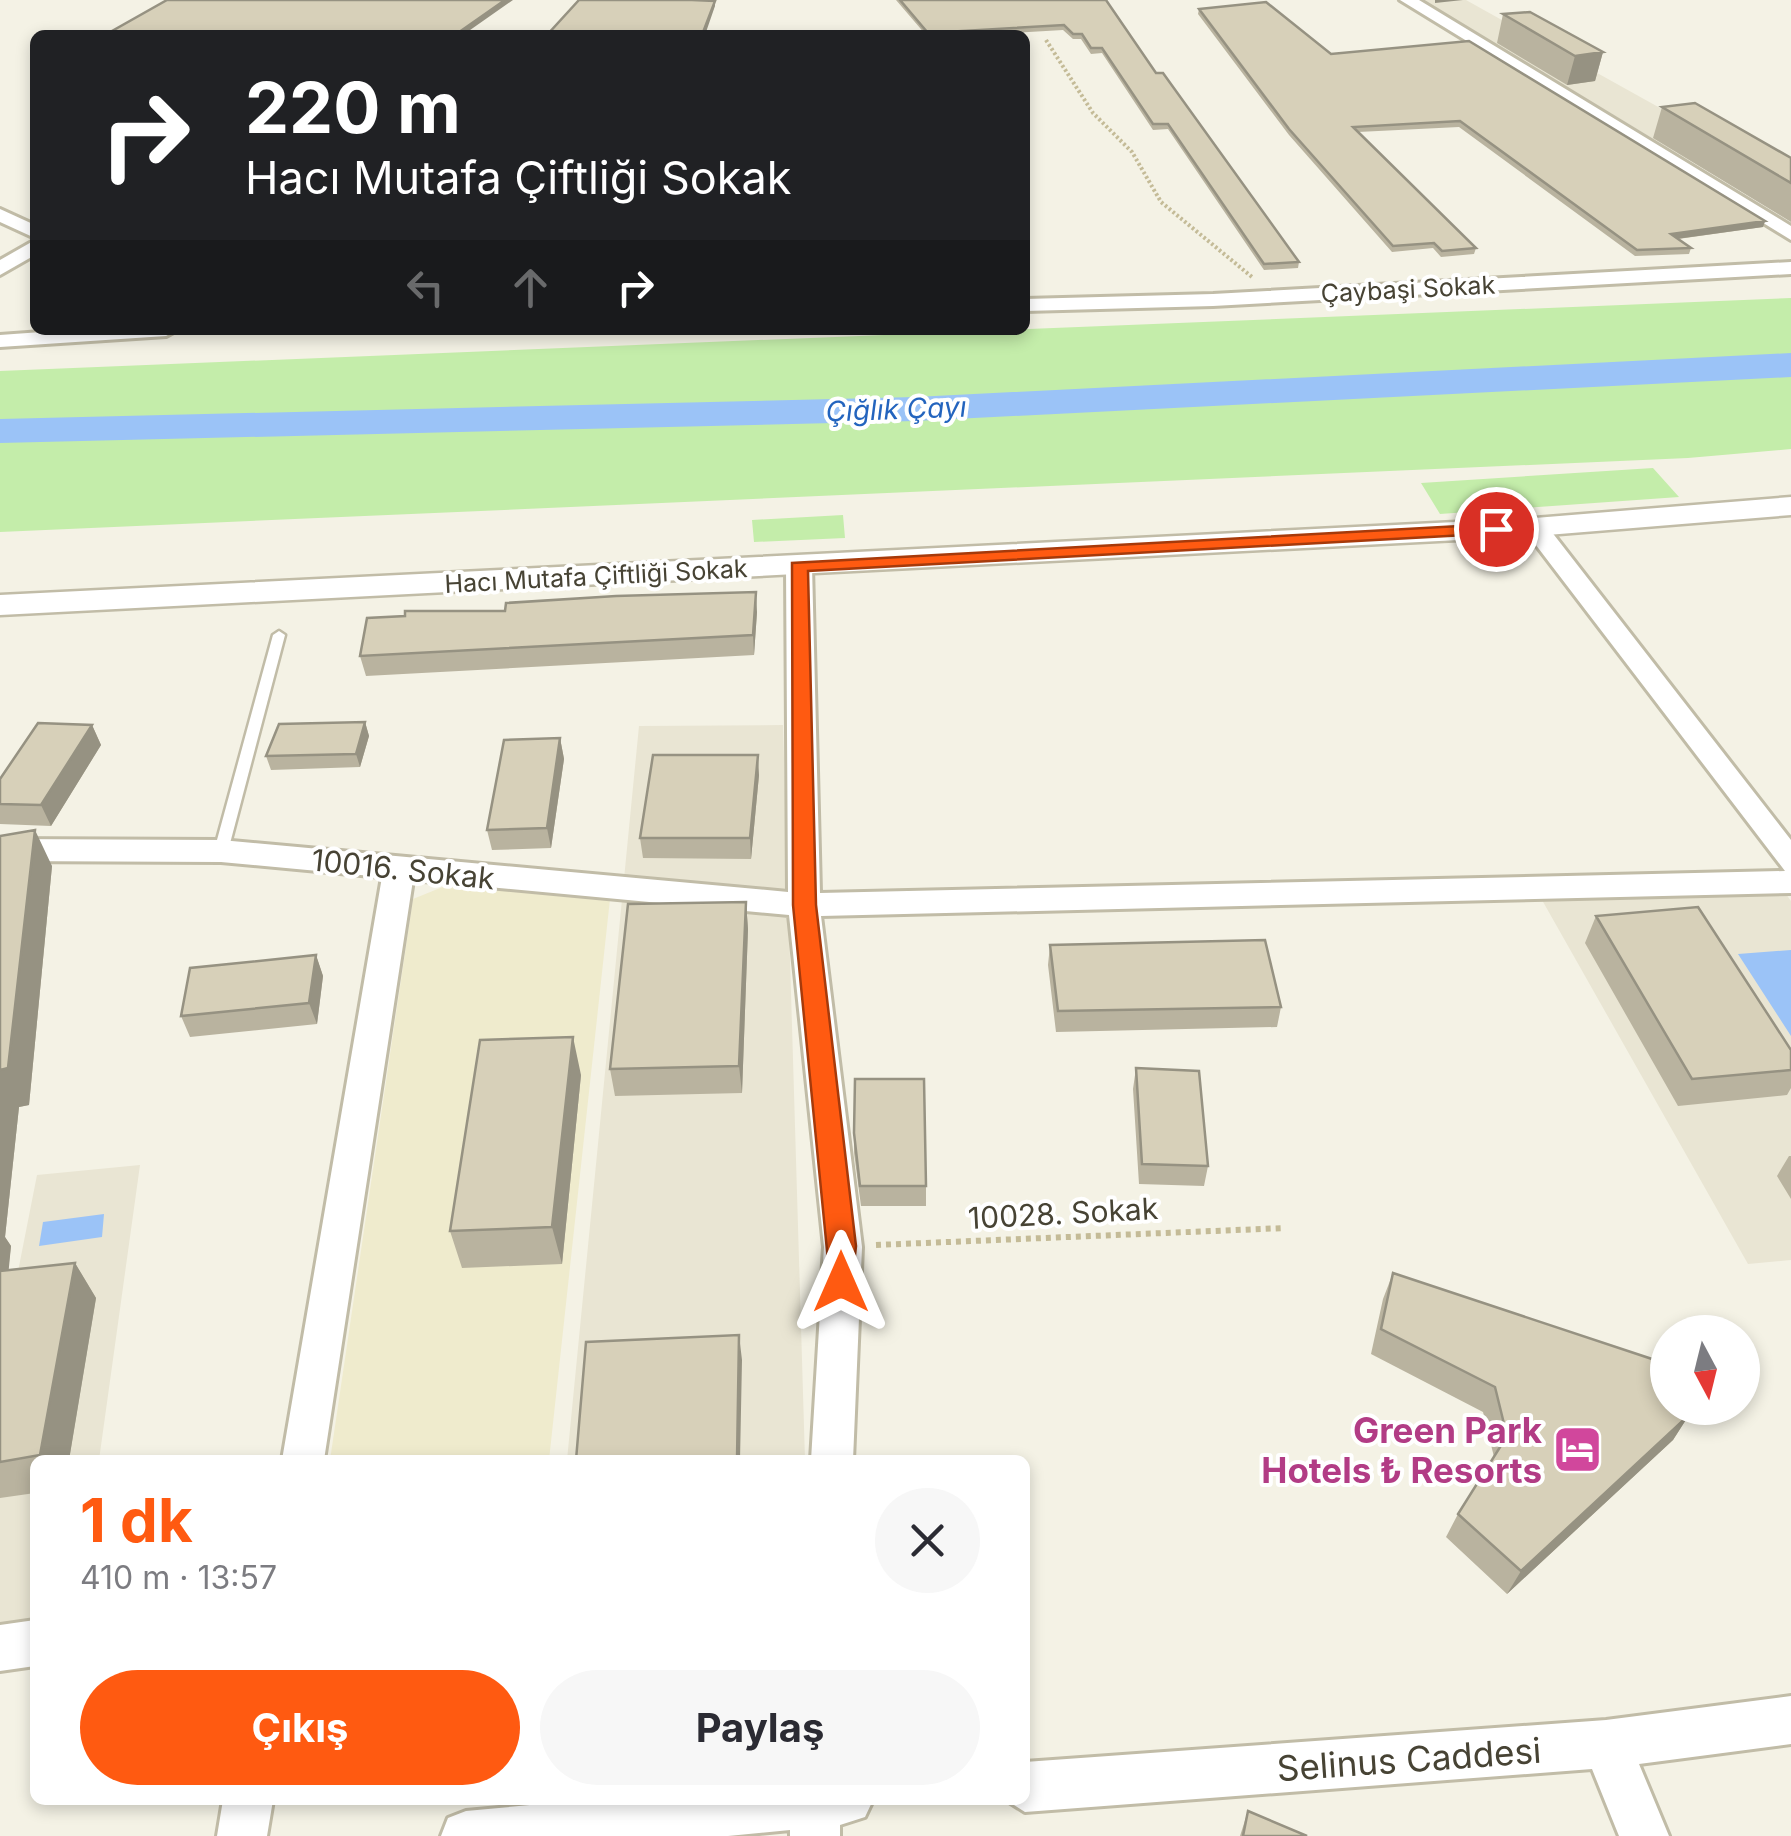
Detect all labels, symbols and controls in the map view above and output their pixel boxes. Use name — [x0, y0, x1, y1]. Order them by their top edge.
text: 220 m — [245, 65, 461, 150]
icon: right — [80, 70, 210, 200]
text: Hacı Mutafa Çiftliği Sokak — [245, 150, 791, 205]
icon: left — [398, 260, 453, 315]
icon: ahead — [503, 260, 558, 315]
icon: right — [608, 260, 663, 315]
street label: Çaybaşi Sokak — [1320, 269, 1496, 309]
water label: Çığlık Çayı — [825, 390, 967, 428]
pin — [1454, 487, 1539, 572]
icon: arrive — [1469, 502, 1524, 557]
street label: Hacı Mutafa Çiftliği Sokak — [444, 553, 749, 599]
street label: 10016. Sokak — [310, 841, 497, 897]
street label: 10028. Sokak — [967, 1190, 1160, 1236]
position arrow — [789, 1230, 893, 1334]
north arrow — [1650, 1315, 1760, 1425]
map controls — [1650, 1315, 1760, 1425]
place label: Green Park Hotels ₺ Resorts — [1261, 1409, 1543, 1491]
hotel icon: Green Park Hotels ₺ Resorts — [1551, 1424, 1603, 1476]
text: 1 dk — [80, 1484, 193, 1556]
button: close — [875, 1488, 980, 1593]
text: 410 m · 13:57 — [80, 1558, 277, 1597]
button: Çıkış — [80, 1670, 520, 1785]
button: Paylaş — [540, 1670, 980, 1785]
street label: Selinus Caddesi — [1275, 1729, 1543, 1789]

